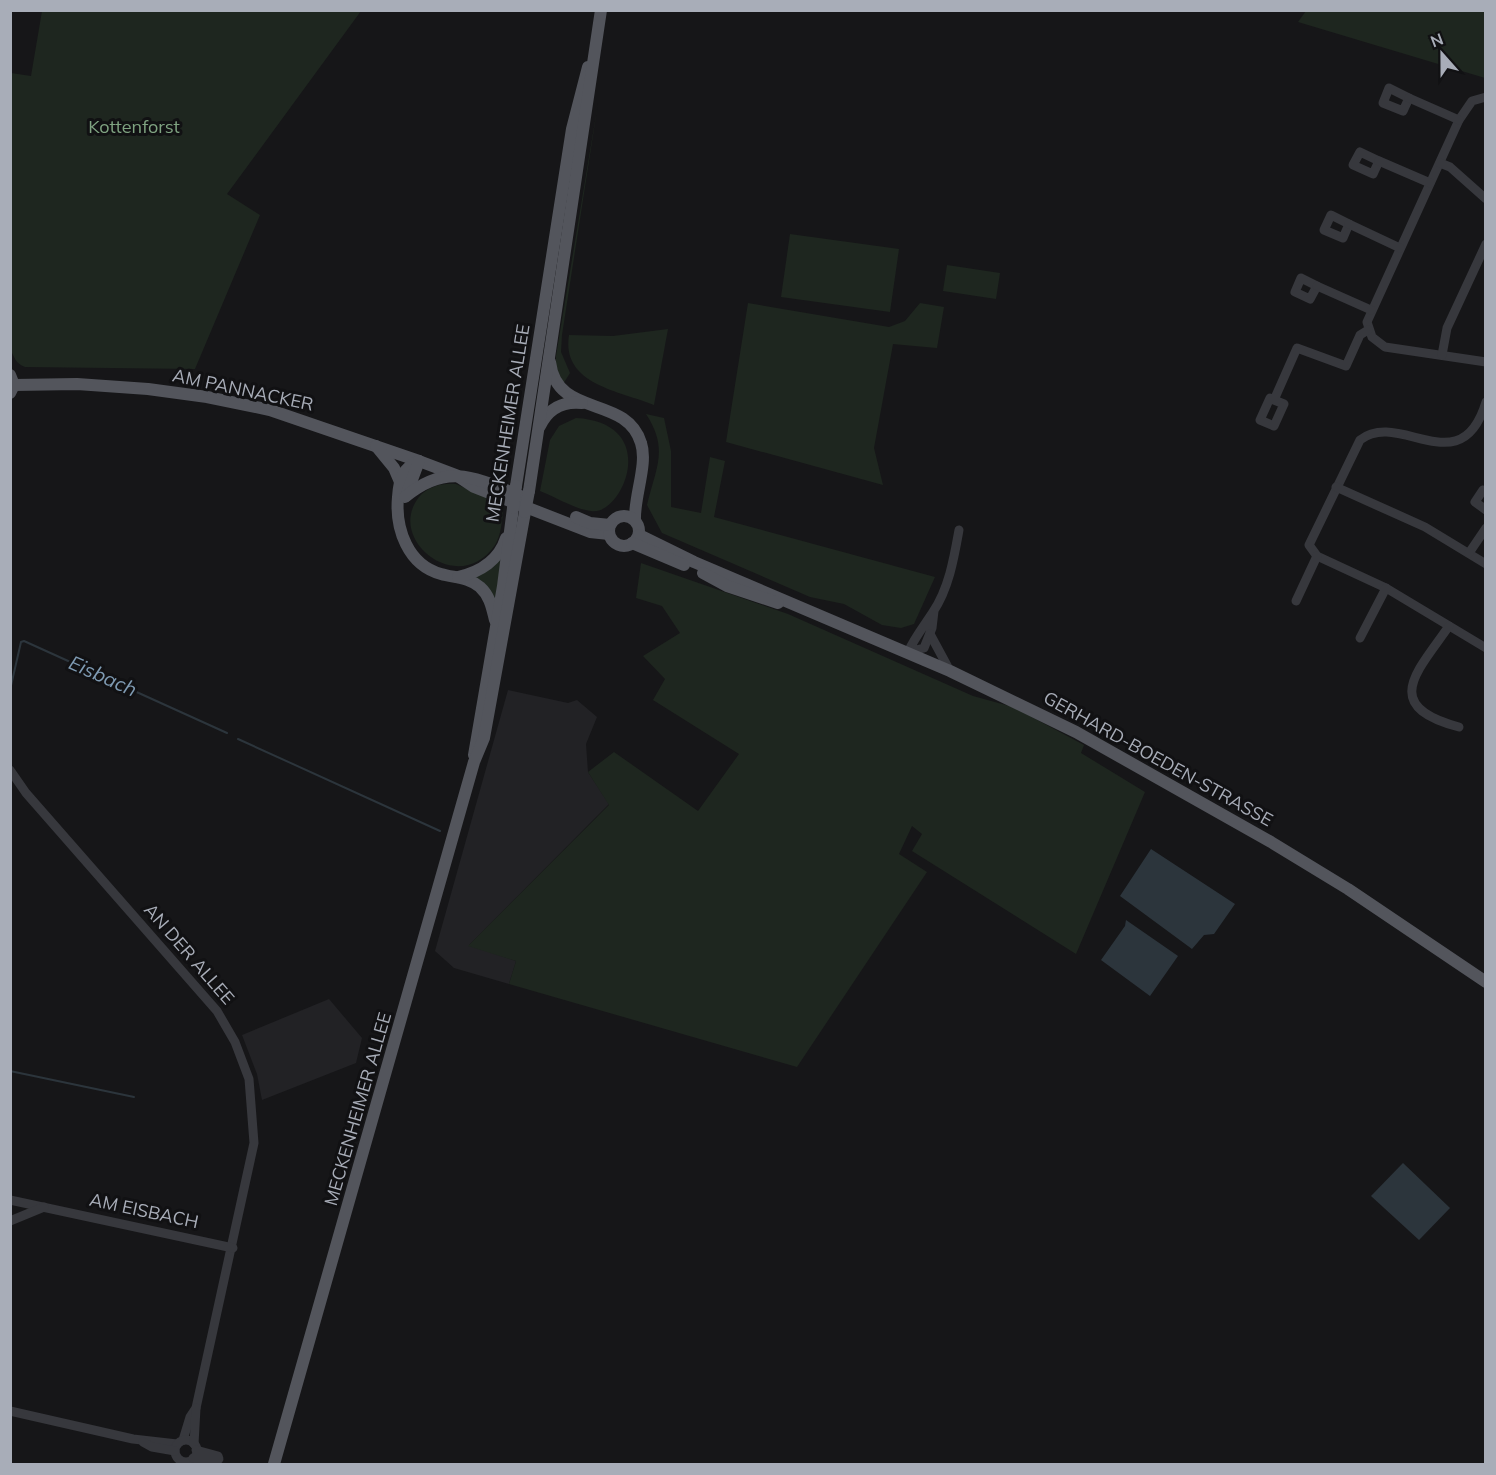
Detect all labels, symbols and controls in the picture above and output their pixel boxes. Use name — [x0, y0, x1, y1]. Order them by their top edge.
north arrow — [1412, 24, 1472, 84]
text: N — [1427, 28, 1446, 51]
park label: Kottenforst — [88, 115, 180, 138]
street label: MECKENHEIMER ALLEE — [481, 322, 535, 523]
street label: AM PANNACKER — [170, 363, 316, 416]
water label: Eisbach — [65, 649, 141, 702]
street label: GERHARD-BOEDEN-STRASSE — [1040, 686, 1277, 831]
street label: AN DER ALLEE — [139, 898, 240, 1009]
street label: MECKENHEIMER ALLEE — [319, 1010, 396, 1208]
street label: AM EISBACH — [87, 1188, 201, 1233]

